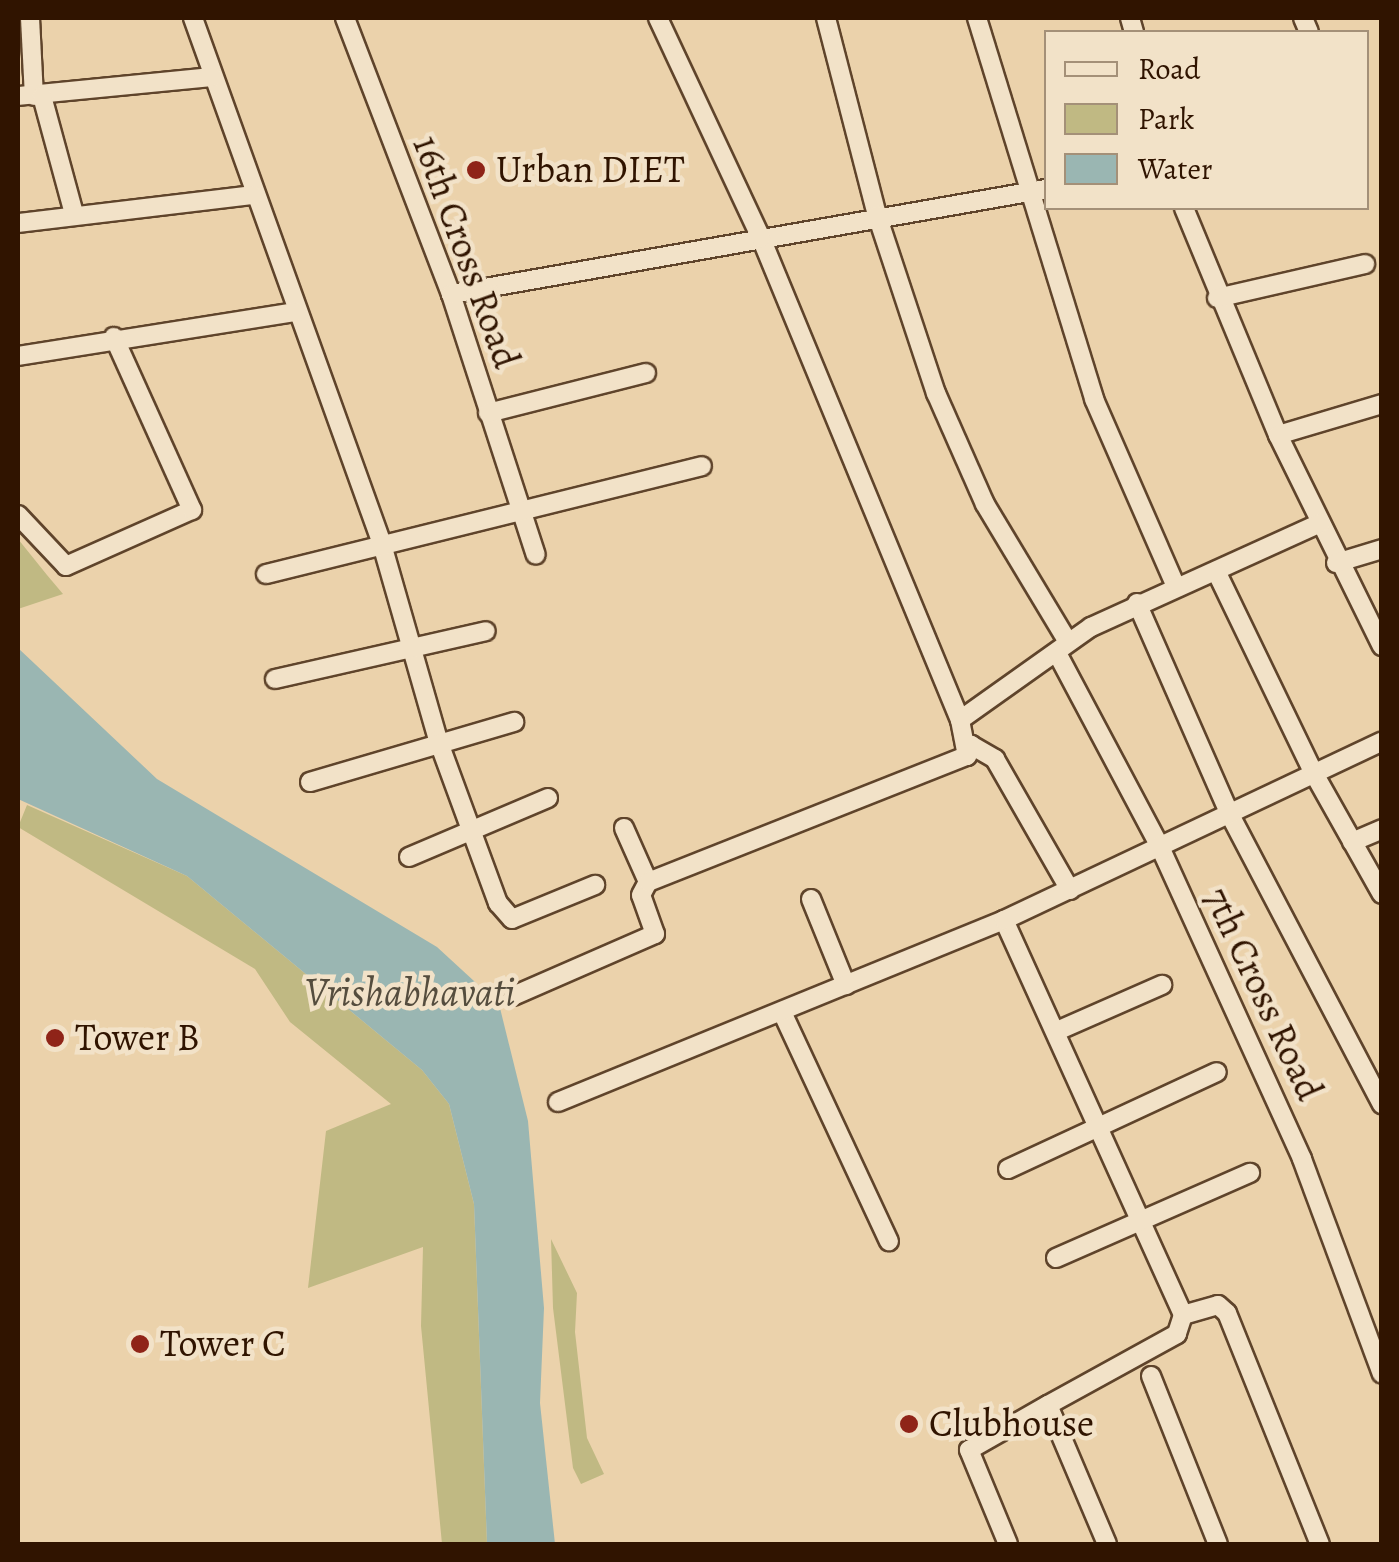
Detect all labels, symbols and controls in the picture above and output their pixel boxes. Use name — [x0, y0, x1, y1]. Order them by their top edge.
legend — [1044, 30, 1369, 210]
text: Road — [1138, 49, 1200, 89]
text: Park — [1138, 99, 1194, 139]
street label: 16th Cross Road — [403, 129, 529, 375]
place label: Urban DIET — [496, 147, 685, 193]
text: Water — [1138, 149, 1212, 189]
marker: Urban DIET — [465, 159, 487, 181]
street label: 7th Cross Road — [1194, 880, 1332, 1108]
water label: Vrishabhavati — [305, 969, 515, 1017]
place label: Tower B — [75, 1015, 200, 1061]
marker: Tower B — [44, 1027, 66, 1049]
place label: Tower C — [160, 1321, 286, 1367]
marker: Tower C — [129, 1333, 151, 1355]
place label: Clubhouse — [929, 1401, 1094, 1447]
marker: Clubhouse — [898, 1413, 920, 1435]

